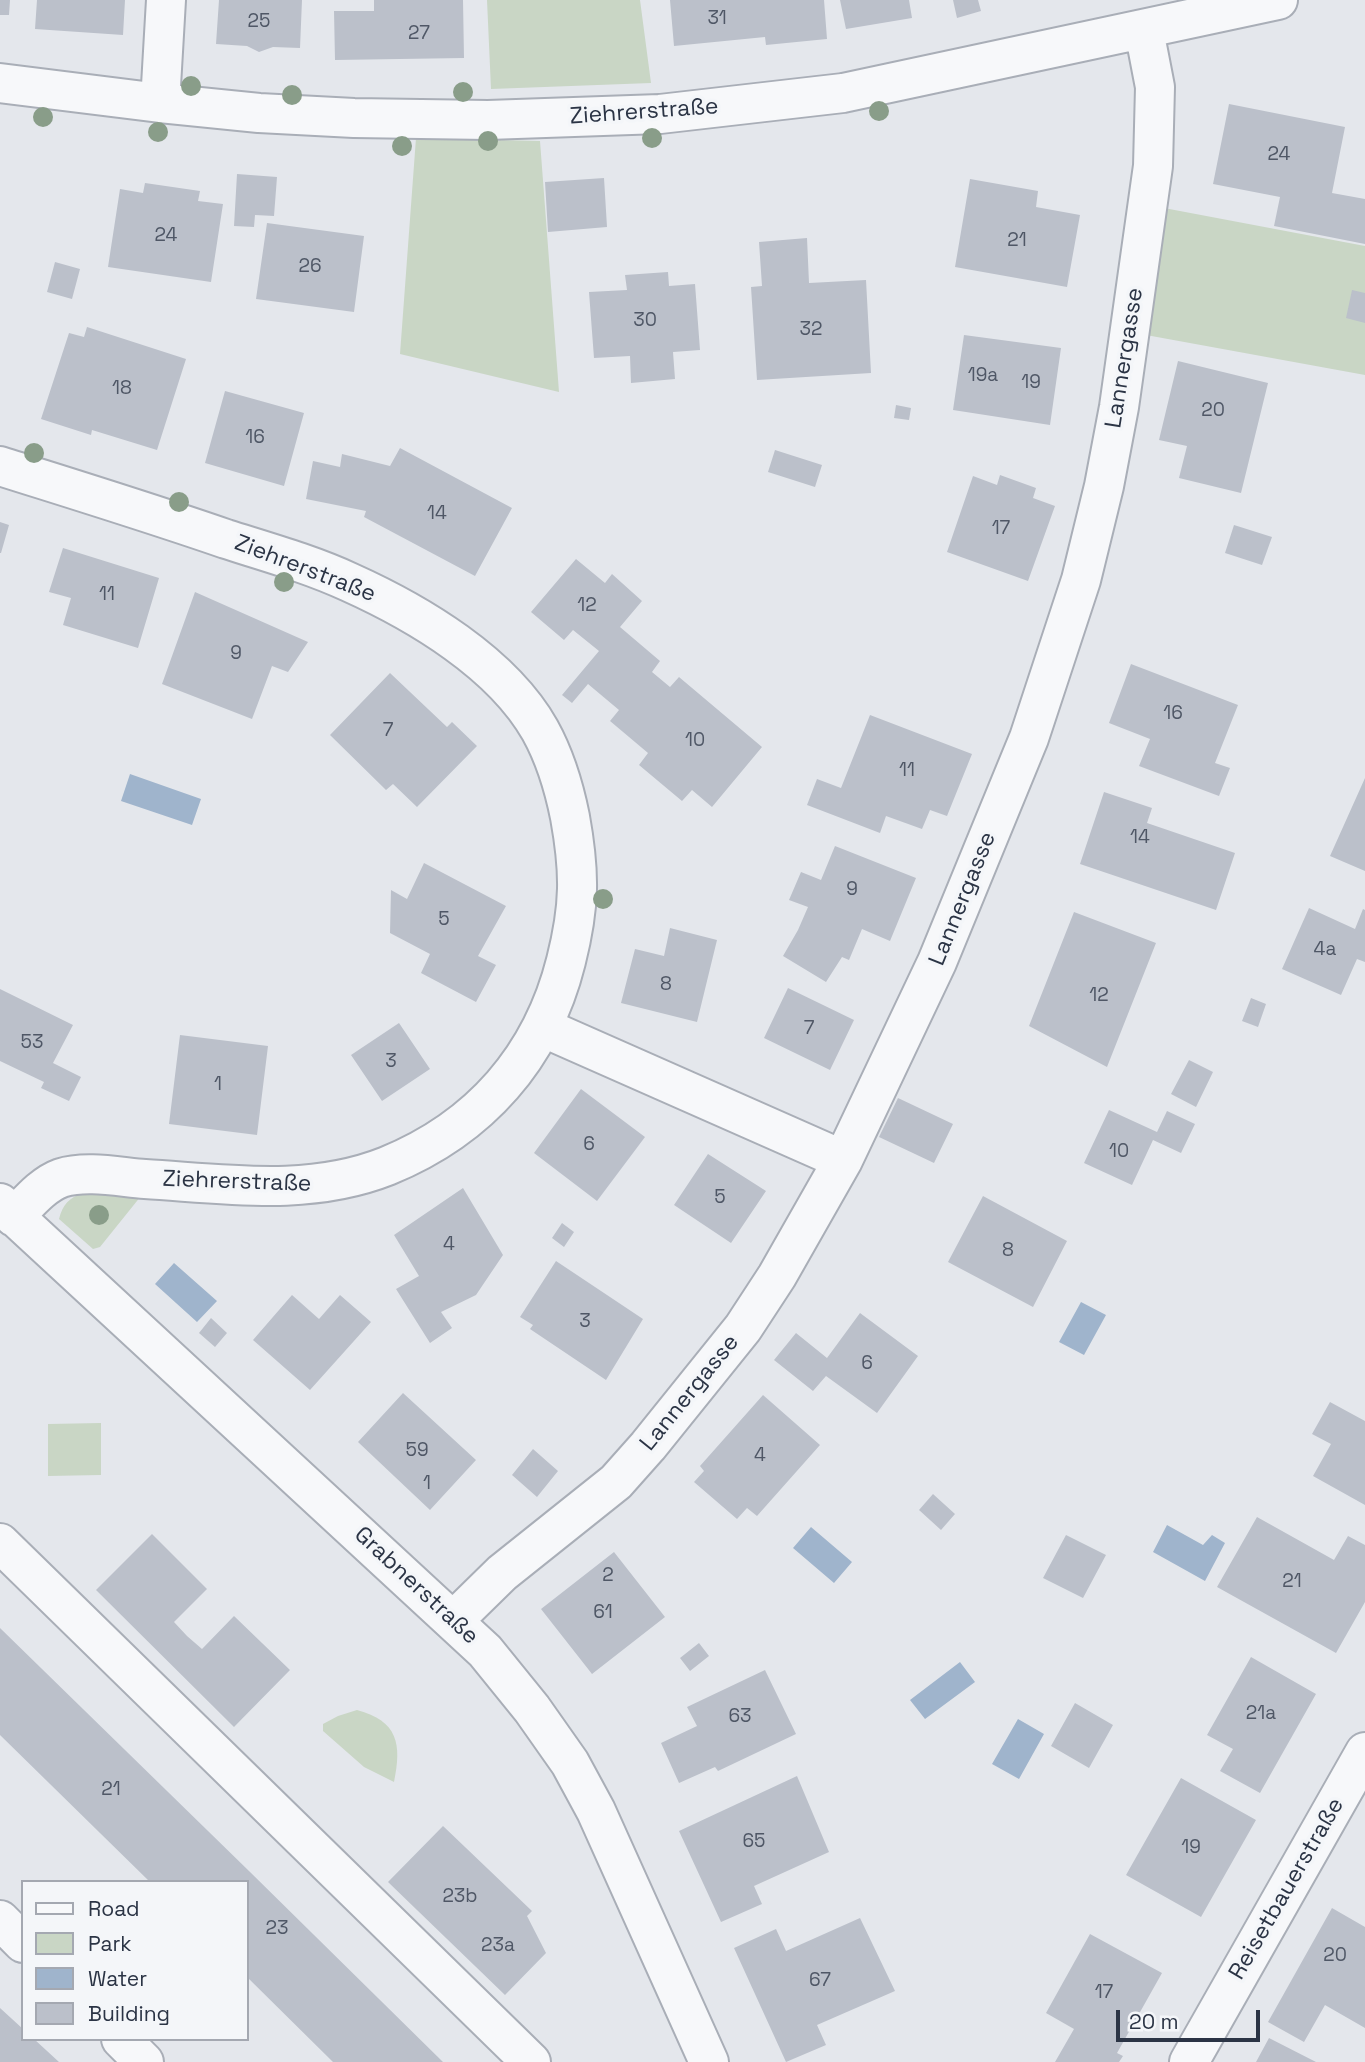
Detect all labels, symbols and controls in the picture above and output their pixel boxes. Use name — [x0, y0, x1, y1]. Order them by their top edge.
house number: 31 — [707, 8, 727, 30]
house number: 25 — [248, 11, 270, 33]
house number: 27 — [408, 23, 430, 45]
street label: Ziehrerstraße — [569, 93, 719, 131]
house number: 24 — [1268, 144, 1290, 166]
house number: 24 — [155, 225, 177, 247]
house number: 21 — [1007, 230, 1027, 252]
house number: 26 — [298, 256, 322, 278]
street label: Lannergasse — [1100, 286, 1150, 430]
house number: 30 — [633, 310, 657, 332]
house number: 32 — [800, 319, 822, 341]
house number: 19a — [968, 365, 998, 387]
house number: 19 — [1021, 372, 1041, 394]
house number: 18 — [112, 378, 132, 400]
house number: 20 — [1201, 400, 1225, 422]
house number: 16 — [245, 427, 265, 449]
house number: 14 — [427, 503, 447, 525]
house number: 17 — [992, 518, 1010, 540]
street label: Ziehrerstraße — [231, 529, 379, 609]
house number: 11 — [99, 584, 115, 606]
house number: 12 — [577, 595, 597, 617]
house number: 9 — [230, 643, 242, 665]
house number: 16 — [1163, 703, 1183, 725]
house number: 7 — [383, 720, 393, 742]
house number: 10 — [685, 730, 705, 752]
house number: 11 — [899, 760, 915, 782]
house number: 14 — [1130, 827, 1150, 849]
street label: Lannergasse — [924, 828, 1002, 970]
house number: 9 — [846, 879, 858, 901]
house number: 5 — [438, 909, 450, 931]
house number: 4a — [1314, 939, 1336, 961]
house number: 8 — [660, 974, 672, 996]
house number: 12 — [1089, 985, 1109, 1007]
house number: 7 — [804, 1018, 814, 1040]
house number: 53 — [21, 1032, 43, 1054]
house number: 3 — [385, 1051, 397, 1073]
house number: 1 — [214, 1074, 222, 1096]
house number: 6 — [583, 1134, 595, 1156]
house number: 10 — [1109, 1141, 1129, 1163]
street label: Ziehrerstraße — [162, 1166, 312, 1198]
house number: 5 — [714, 1187, 726, 1209]
house number: 4 — [443, 1234, 455, 1256]
house number: 8 — [1002, 1240, 1014, 1262]
house number: 3 — [579, 1311, 591, 1333]
street label: Lannergasse — [635, 1329, 745, 1457]
house number: 6 — [861, 1353, 873, 1375]
house number: 59 — [405, 1440, 429, 1462]
house number: 4 — [754, 1445, 766, 1467]
house number: 1 — [423, 1473, 431, 1495]
street label: Grabnerstraße — [348, 1521, 484, 1651]
house number: 2 — [602, 1565, 614, 1587]
house number: 21 — [1282, 1571, 1302, 1593]
house number: 61 — [593, 1602, 613, 1624]
house number: 21a — [1246, 1703, 1276, 1725]
house number: 63 — [728, 1706, 752, 1728]
house number: 21 — [101, 1779, 121, 1801]
street label: Reisetbauerstraße — [1224, 1793, 1350, 1985]
house number: 65 — [742, 1831, 766, 1853]
house number: 19 — [1181, 1837, 1201, 1859]
legend — [21, 1880, 248, 2041]
house number: 23b — [442, 1886, 478, 1908]
text: Road — [88, 1895, 140, 1922]
house number: 23 — [266, 1918, 288, 1940]
text: Park — [88, 1930, 132, 1957]
house number: 23a — [481, 1935, 515, 1957]
house number: 20 — [1323, 1945, 1347, 1967]
text: Water — [88, 1965, 147, 1992]
house number: 67 — [809, 1970, 831, 1992]
house number: 17 — [1095, 1982, 1113, 2004]
scale bar — [1120, 1996, 1264, 2040]
text: Building — [88, 2000, 170, 2027]
text: 20 m — [1129, 2008, 1179, 2035]

